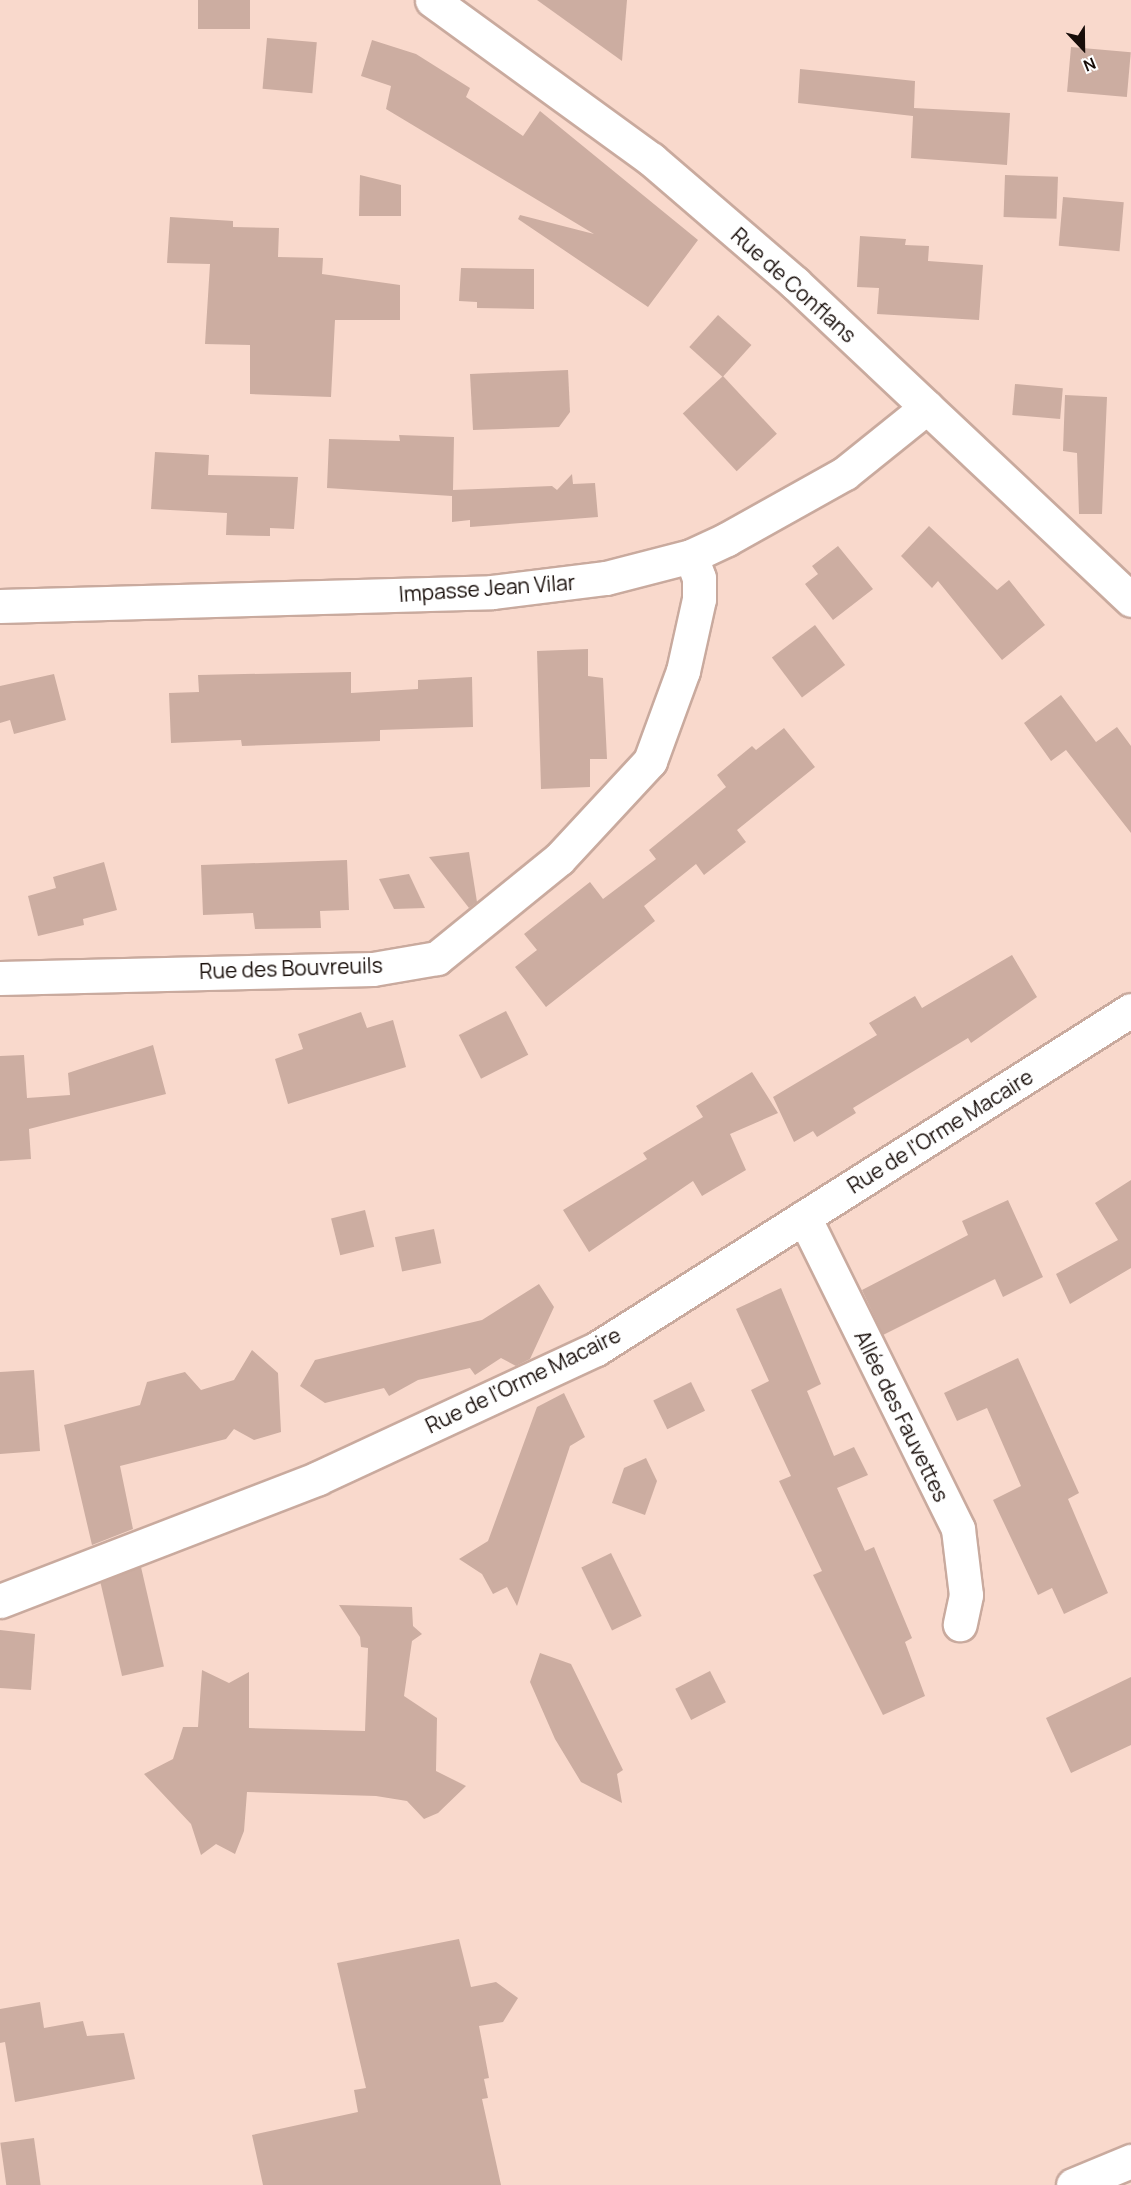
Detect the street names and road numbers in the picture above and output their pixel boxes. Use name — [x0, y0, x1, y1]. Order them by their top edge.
street label: Rue de Conflans — [726, 222, 862, 348]
street label: Impasse Jean Vilar — [398, 569, 576, 607]
street label: Rue des Bouvreuils — [199, 952, 383, 984]
street label: Rue de l'Orme Macaire — [843, 1064, 1037, 1198]
street label: Rue de l'Orme Macaire — [421, 1322, 625, 1438]
street label: Allée des Fauvettes — [850, 1326, 954, 1506]

